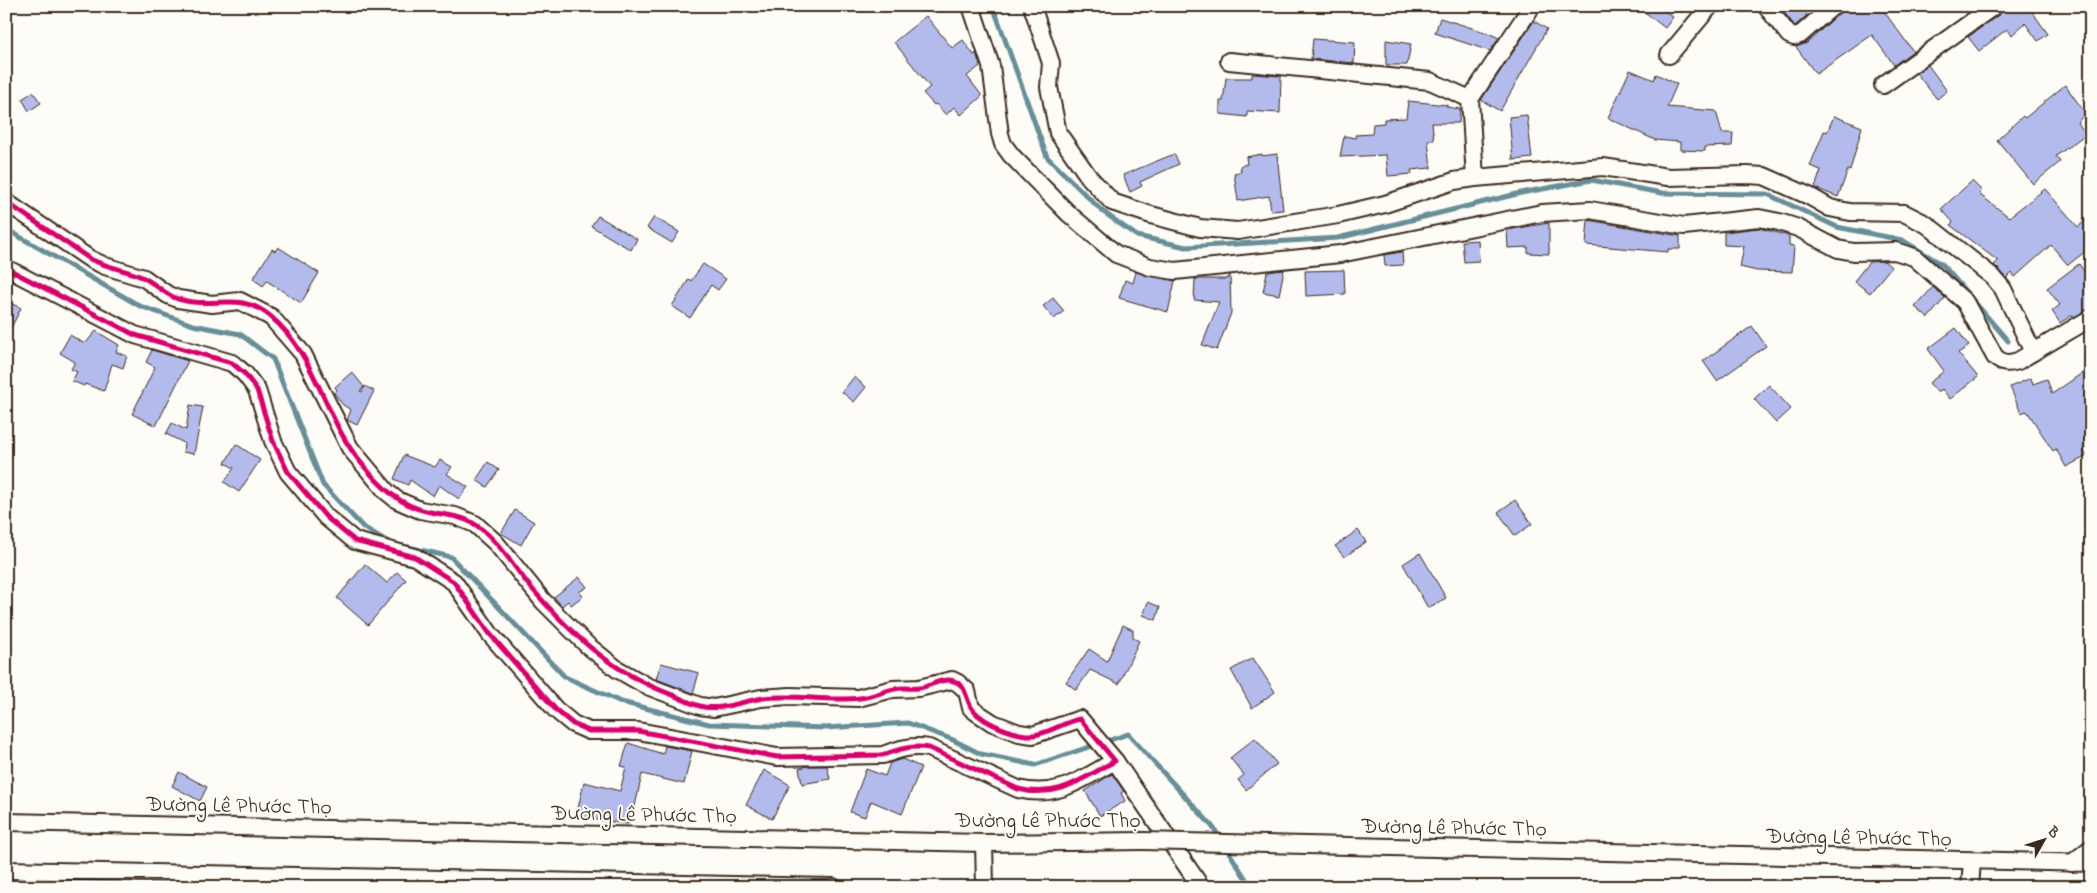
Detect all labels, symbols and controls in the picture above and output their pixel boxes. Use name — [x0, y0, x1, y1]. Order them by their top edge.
street label: Đường Lê Phước Thọ — [145, 789, 332, 826]
street label: Đường Lê Phước Thọ — [550, 798, 737, 835]
street label: Đường Lê Phước Thọ — [954, 806, 1141, 839]
street label: Đường Lê Phước Thọ — [1360, 811, 1547, 848]
north arrow — [2020, 816, 2070, 866]
street label: Đường Lê Phước Thọ — [1765, 821, 1952, 858]
text: B — [2041, 822, 2064, 843]

